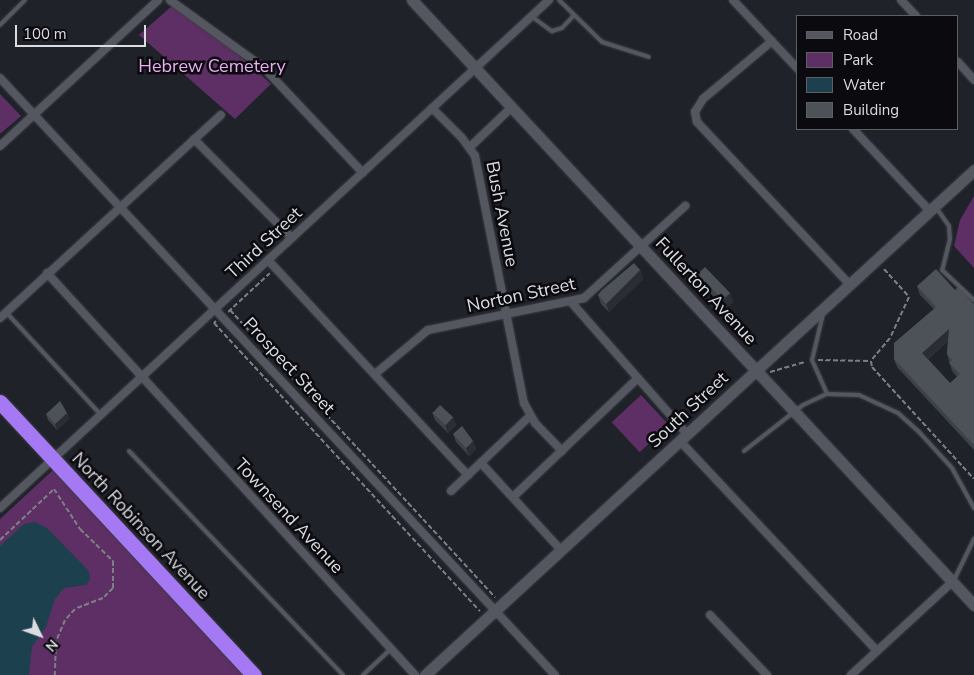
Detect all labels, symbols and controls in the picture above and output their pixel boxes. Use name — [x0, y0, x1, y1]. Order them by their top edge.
scale bar — [18, 15, 149, 47]
legend — [796, 15, 959, 130]
text: 100 m — [23, 24, 67, 44]
text: Road — [843, 25, 878, 45]
text: Park — [843, 50, 873, 70]
park label: Hebrew Cemetery — [138, 55, 286, 77]
text: Water — [843, 75, 885, 95]
text: Building — [843, 100, 899, 120]
street label: Bush Avenue — [481, 159, 523, 269]
street label: Third Street — [222, 202, 306, 284]
street label: Fullerton Avenue — [651, 233, 761, 349]
street label: Norton Street — [465, 273, 577, 317]
street label: Prospect Street — [239, 313, 339, 419]
street label: South Street — [644, 368, 732, 452]
street label: North Robinson Avenue — [67, 448, 215, 604]
street label: Townsend Avenue — [230, 454, 348, 578]
north arrow — [15, 610, 65, 660]
text: N — [41, 635, 62, 656]

